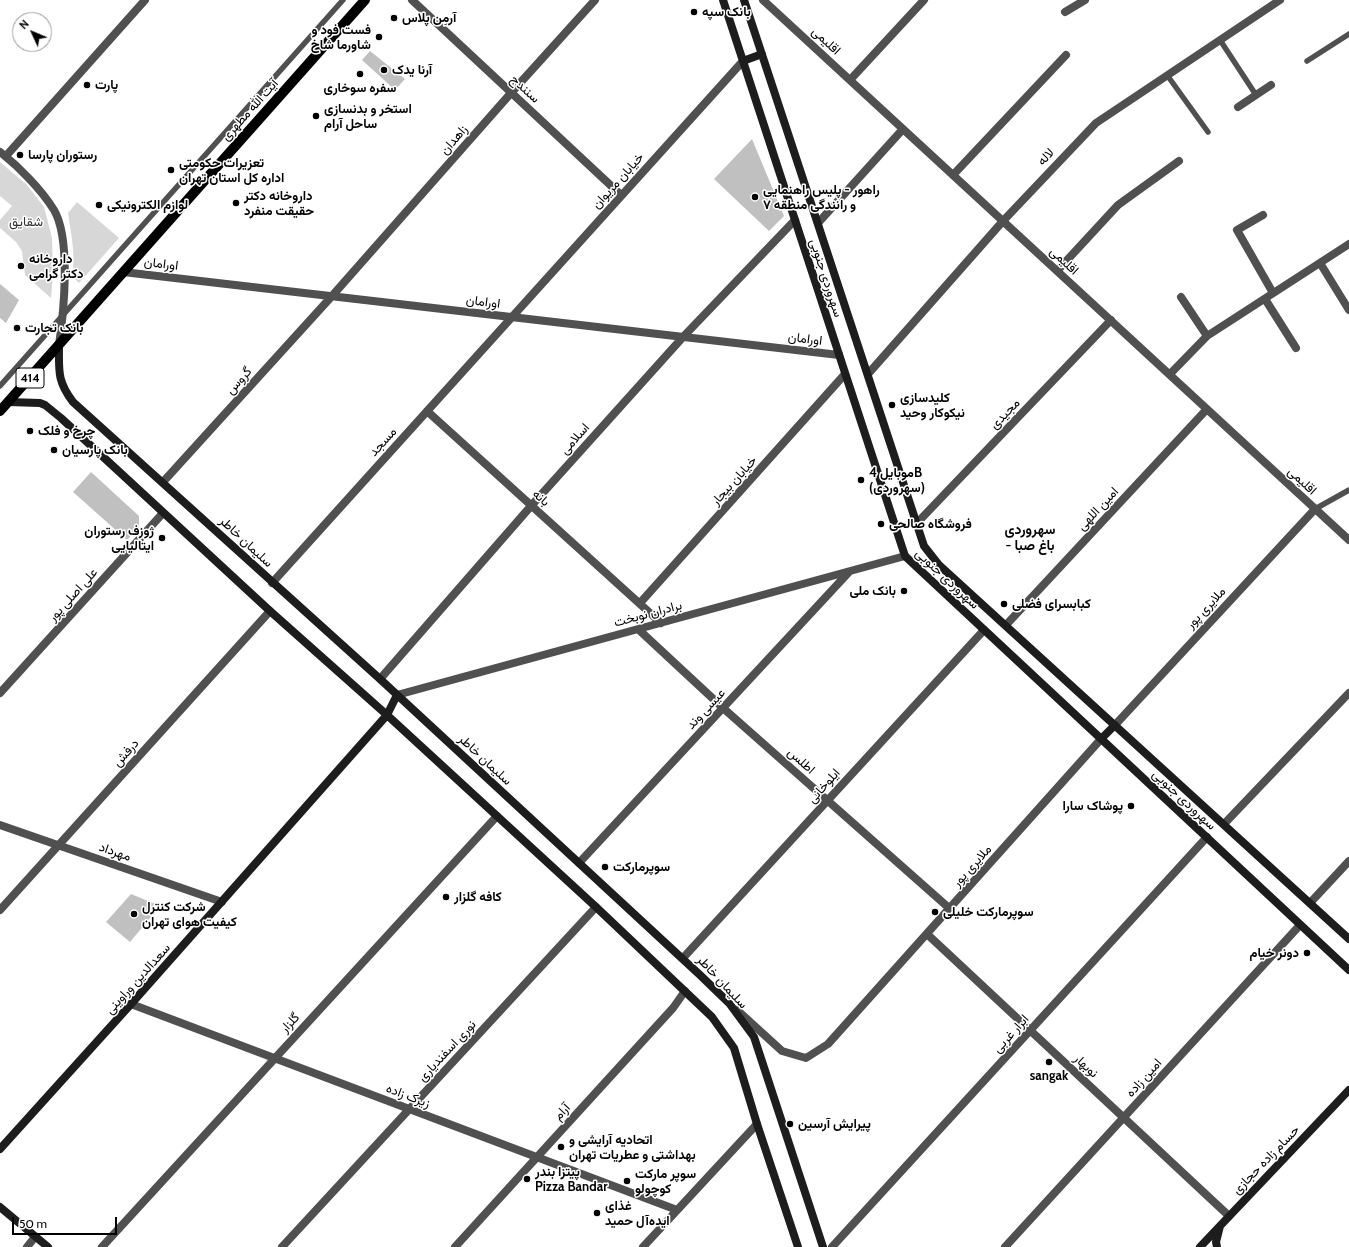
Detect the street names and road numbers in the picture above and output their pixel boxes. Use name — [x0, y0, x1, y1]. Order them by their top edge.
street label: اقلیمی — [808, 24, 844, 58]
street label: سنندج — [507, 71, 543, 107]
street label: آیت الله مطهری — [218, 76, 282, 144]
street label: زاهدان — [437, 122, 471, 158]
street label: لاله — [1034, 145, 1058, 169]
street label: خیابان مریوان — [589, 150, 647, 212]
street label: سهروردی جنوبی — [806, 237, 846, 319]
street label: اقلیمی — [1046, 244, 1082, 278]
street label: اورامان — [143, 254, 179, 274]
street label: اورامان — [465, 292, 501, 312]
street label: اورامان — [787, 329, 823, 349]
street label: گروس — [223, 364, 255, 398]
road number: 414 — [16, 368, 44, 388]
street label: مجیدی — [987, 395, 1023, 433]
street label: اسلامی — [557, 420, 593, 458]
street label: مسجد — [366, 424, 400, 460]
street label: خیابان بیجار — [708, 453, 760, 509]
street label: اقلیمی — [1284, 464, 1320, 498]
street label: امین اللهی — [1074, 484, 1122, 534]
street label: بانه — [529, 486, 553, 510]
street label: سلیمان خاطر — [216, 513, 276, 571]
street label: سهروردی جنوبی — [912, 546, 982, 612]
street label: علی اصلی پور — [45, 565, 101, 625]
street label: ملایری پور — [1183, 584, 1229, 632]
street label: برادران نوبخت — [612, 597, 684, 631]
street label: عیسی وند — [683, 685, 729, 733]
street label: سلیمان خاطر — [455, 731, 515, 789]
street label: درفش — [110, 736, 142, 770]
street label: اطلس — [784, 745, 818, 777]
street label: ایلوخانی — [804, 765, 844, 807]
street label: سهروردی جنوبی — [1149, 767, 1219, 833]
street label: مهرداد — [97, 839, 133, 865]
street label: ملایری پور — [949, 842, 995, 890]
street label: سعدالدین وراوینی — [102, 940, 174, 1018]
street label: سلیمان خاطر — [693, 952, 751, 1012]
street label: گلزار — [277, 1010, 303, 1036]
street label: ابرار غربی — [990, 1012, 1032, 1056]
street label: نوری اسفندیاری — [415, 1017, 479, 1085]
street label: نوبهار — [1071, 1051, 1101, 1081]
street label: امین زاده — [1123, 1056, 1165, 1100]
street label: زیرک زاده — [384, 1080, 432, 1112]
street label: آرام — [550, 1100, 574, 1124]
street label: حسام زاده حجازی — [1229, 1122, 1303, 1198]

